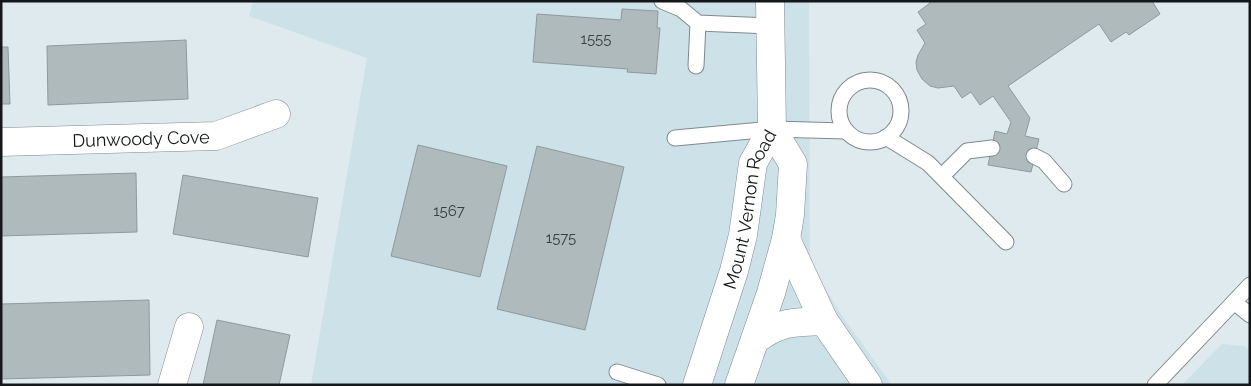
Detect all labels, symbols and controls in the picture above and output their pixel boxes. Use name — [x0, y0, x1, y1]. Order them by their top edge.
house number: 1555 — [581, 30, 611, 48]
street label: Dunwoody Cove — [72, 126, 210, 151]
street label: Mount Vernon Road — [718, 126, 780, 292]
house number: 1567 — [433, 202, 465, 220]
house number: 1575 — [546, 229, 576, 247]

